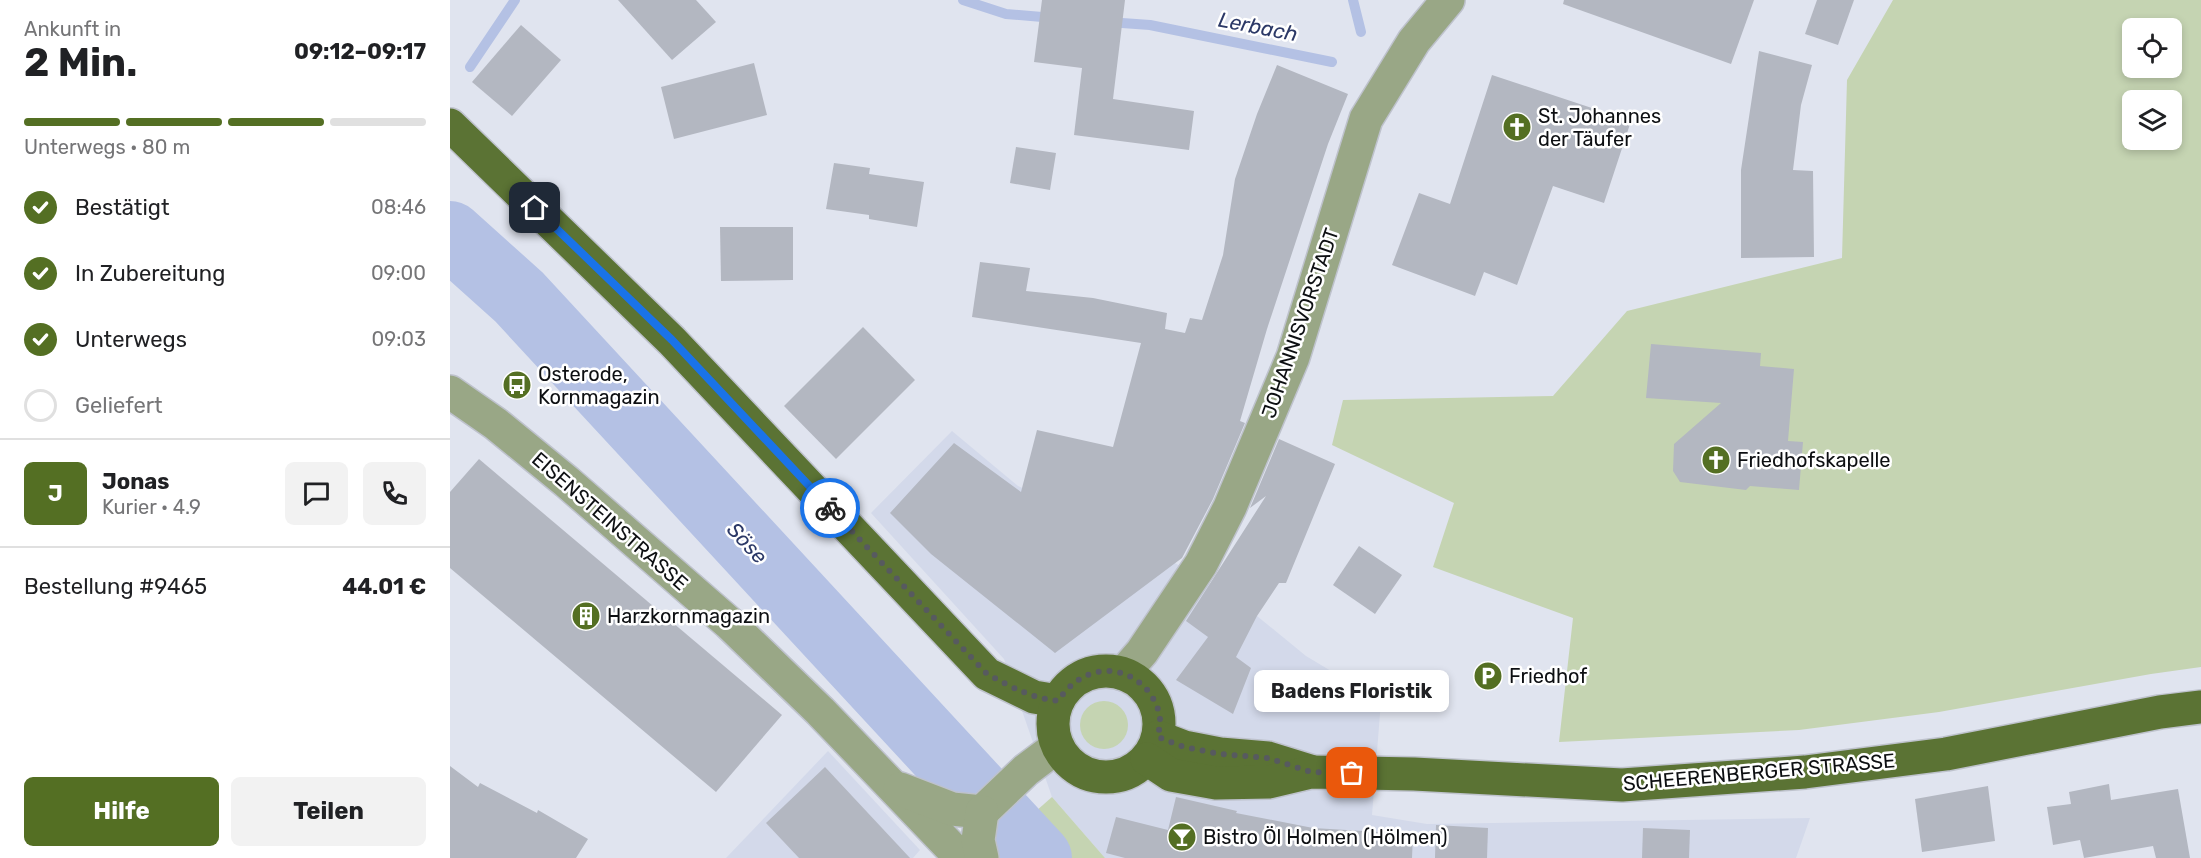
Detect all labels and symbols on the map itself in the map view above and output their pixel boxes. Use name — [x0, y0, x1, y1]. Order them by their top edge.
water label: Lerbach — [1216, 7, 1300, 46]
place label: St. Johannes der Täufer — [1538, 104, 1661, 151]
church icon: St. Johannes der Täufer — [1501, 111, 1533, 143]
pin — [509, 182, 560, 233]
street label: JOHANNISVORSTADT — [1256, 224, 1344, 421]
place label: Osterode, Kornmagazin — [538, 362, 660, 409]
bus stop icon: Osterode, Kornmagazin — [501, 369, 533, 401]
church icon: Friedhofskapelle — [1700, 444, 1732, 476]
street label: EISENSTEINSTRASSE — [527, 447, 693, 595]
place label: Friedhofskapelle — [1737, 448, 1891, 472]
courier — [800, 478, 860, 538]
water label: Söse — [722, 517, 773, 569]
building icon: Harzkornmagazin — [570, 600, 602, 632]
place label: Harzkornmagazin — [607, 604, 770, 628]
parking icon: Friedhof — [1472, 660, 1504, 692]
place label: Friedhof — [1509, 664, 1587, 688]
callout: Badens Floristik — [1254, 671, 1450, 713]
pin — [1326, 747, 1377, 798]
street label: SCHEERENBERGER STRASSE — [1622, 748, 1896, 796]
bar icon: Bistro Öl Holmen (Hölmen) — [1166, 821, 1198, 853]
place label: Bistro Öl Holmen (Hölmen) — [1203, 825, 1447, 849]

